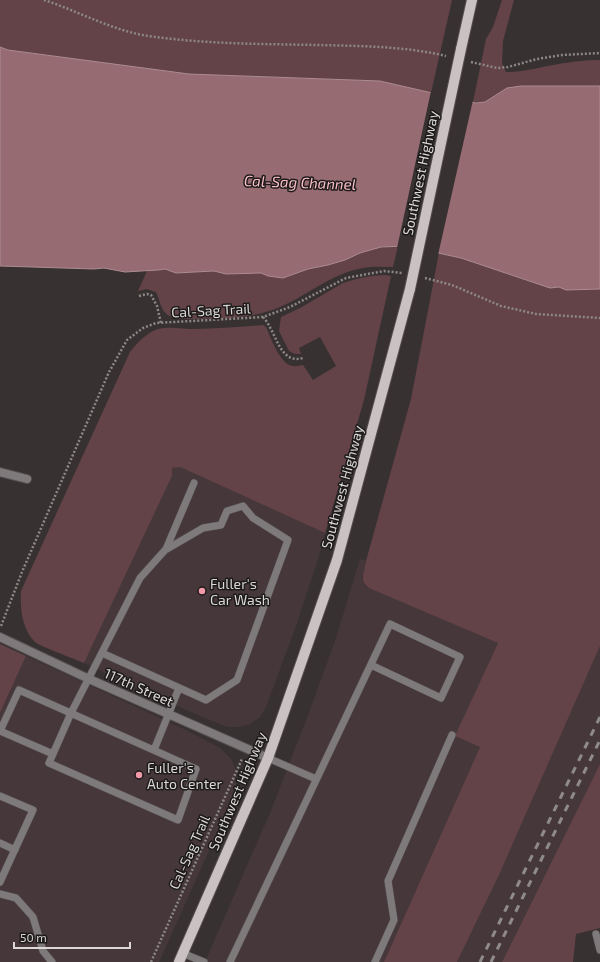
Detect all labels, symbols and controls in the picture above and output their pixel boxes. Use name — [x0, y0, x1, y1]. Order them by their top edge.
street label: Southwest Highway — [398, 108, 442, 237]
water label: Cal-Sag Channel — [244, 171, 356, 193]
street label: Cal-Sag Trail — [171, 299, 252, 321]
street label: Southwest Highway — [317, 423, 367, 551]
place label: Fuller's Car Wash — [210, 575, 270, 608]
marker: Fuller's Car Wash — [197, 586, 207, 596]
street label: 117th Street — [102, 664, 176, 710]
street label: Southwest Highway — [204, 729, 270, 853]
place label: Fuller's Auto Center — [147, 759, 223, 792]
marker: Fuller's Auto Center — [134, 770, 144, 780]
street label: Cal-Sag Trail — [165, 811, 213, 892]
scale bar — [14, 924, 130, 950]
text: 50 m — [20, 930, 47, 944]

